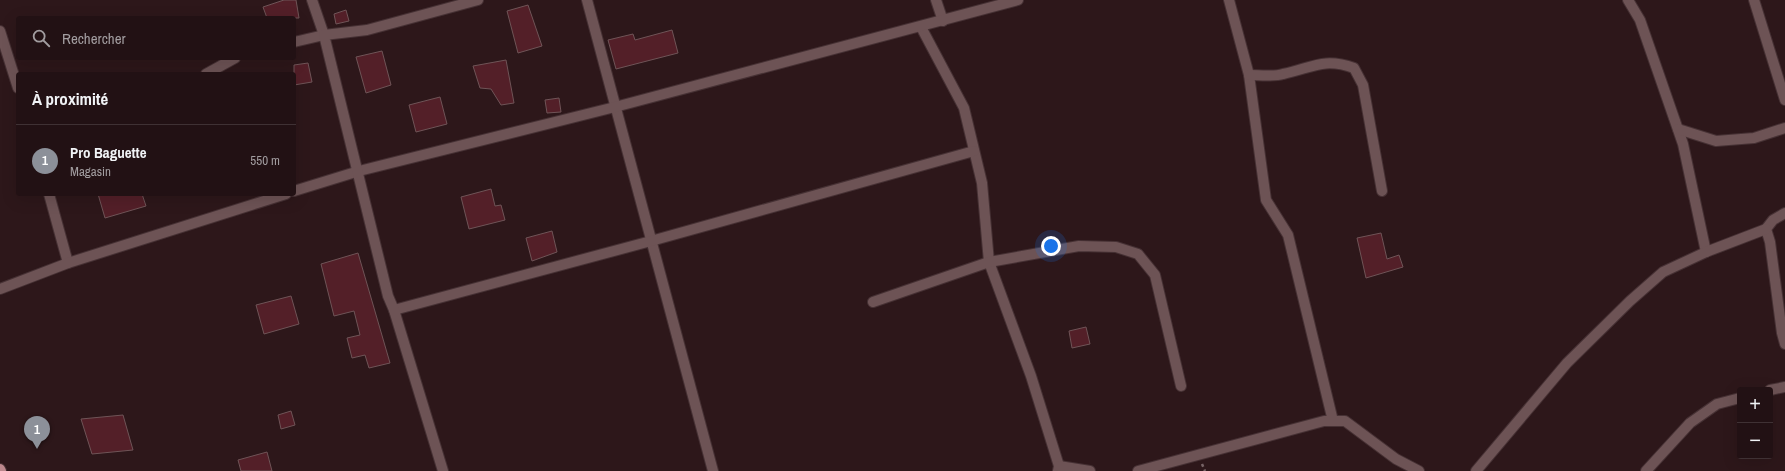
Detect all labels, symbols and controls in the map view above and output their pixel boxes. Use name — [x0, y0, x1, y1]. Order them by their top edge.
search box — [16, 16, 296, 60]
icon: search — [30, 27, 52, 49]
text: Rechercher — [62, 28, 126, 49]
text: À proximité — [32, 87, 108, 110]
text: Pro Baguette — [70, 142, 147, 163]
text: 1 — [42, 152, 48, 169]
text: 550 m — [250, 152, 280, 169]
text: Magasin — [70, 163, 111, 180]
your location — [1041, 236, 1061, 256]
map controls — [1737, 387, 1773, 459]
button: + — [1737, 387, 1773, 423]
pin: 1 — [24, 416, 50, 449]
button: − — [1737, 423, 1773, 459]

